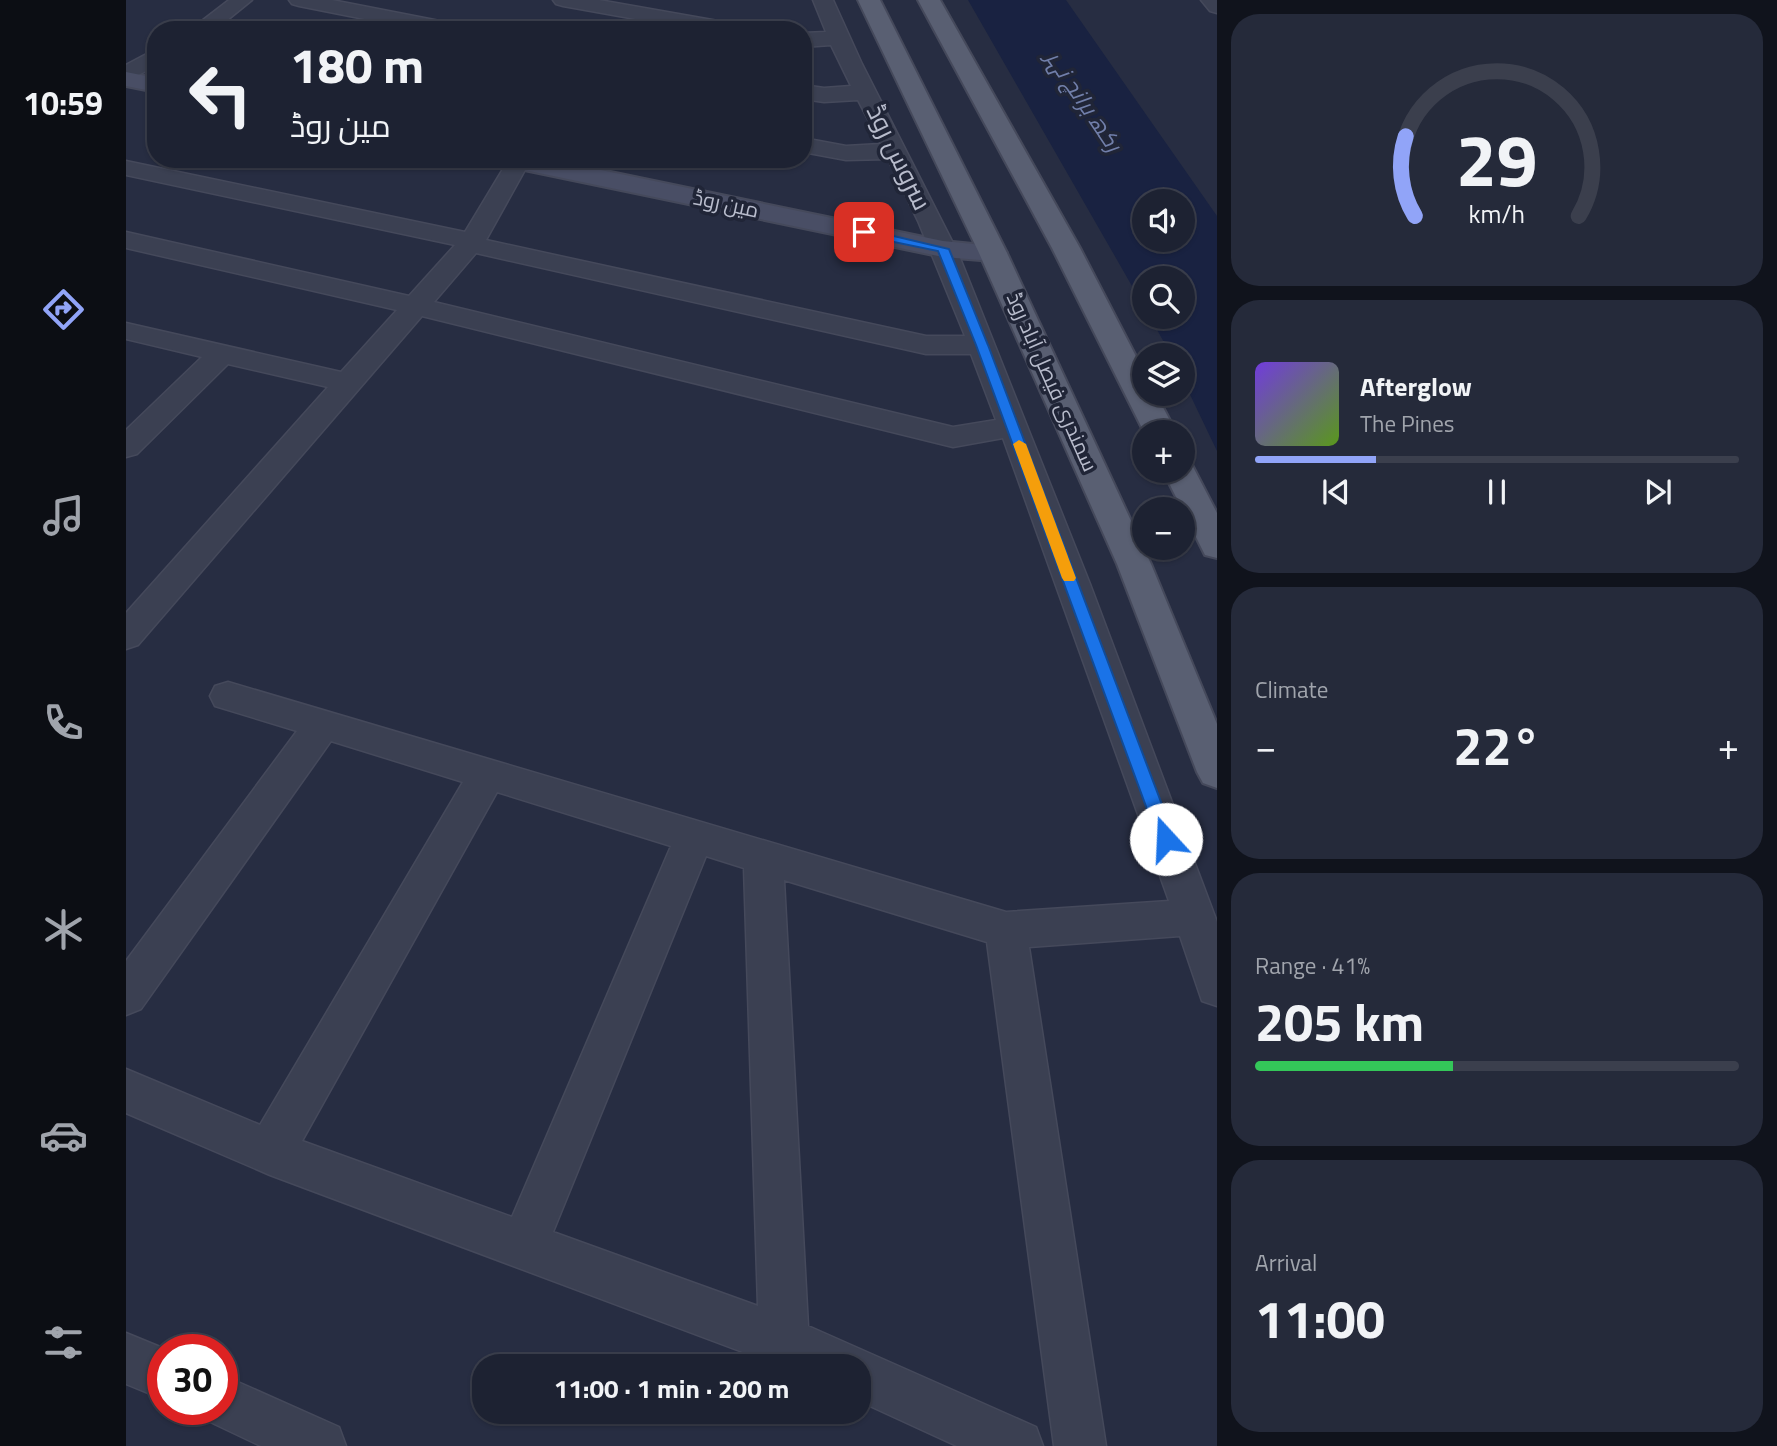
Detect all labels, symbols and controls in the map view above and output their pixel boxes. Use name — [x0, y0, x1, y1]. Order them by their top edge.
text: 180 m — [290, 27, 424, 102]
water label: رکھ برانچ نہر — [1036, 41, 1132, 160]
icon: left — [175, 49, 266, 140]
text: 10:59 — [23, 79, 103, 127]
street label: سروس روڈ — [857, 97, 942, 216]
text: مین روڈ — [290, 101, 391, 149]
text: 29 — [1456, 105, 1538, 215]
street label: مین روڈ — [691, 181, 762, 226]
map controls — [1132, 189, 1195, 560]
button: sound — [1132, 189, 1195, 252]
text: km/h — [1469, 195, 1525, 233]
pin — [834, 202, 894, 262]
icon: arrive — [845, 213, 883, 251]
button: search — [1132, 266, 1195, 329]
icon: directions — [39, 285, 88, 334]
street label: سمندری فیصل آباد روڈ — [999, 287, 1107, 476]
button: layers — [1132, 343, 1195, 406]
text: Afterglow — [1360, 367, 1472, 406]
text: The Pines — [1360, 406, 1454, 441]
button: + — [1132, 420, 1195, 483]
icon: previous — [1317, 473, 1355, 511]
icon: pause — [1478, 473, 1516, 511]
icon: next — [1639, 473, 1677, 511]
icon: music — [39, 491, 88, 540]
button: − — [1132, 497, 1195, 560]
text: Climate — [1255, 672, 1328, 707]
icon: phone — [39, 698, 88, 747]
text: 22° — [1453, 706, 1541, 785]
text: − — [1255, 717, 1276, 775]
text: + — [1718, 717, 1739, 775]
position arrow — [1129, 802, 1203, 876]
icon: climate — [39, 905, 88, 954]
text: Range · 41% — [1255, 948, 1370, 983]
text: 205 km — [1255, 982, 1424, 1061]
icon: car — [39, 1111, 88, 1160]
text: Arrival — [1255, 1245, 1317, 1280]
text: 11:00 — [1255, 1279, 1385, 1358]
icon: filters — [39, 1318, 88, 1367]
speed limit sign: 30 — [147, 1334, 238, 1425]
text: 11:00 · 1 min · 200 m — [554, 1369, 789, 1408]

